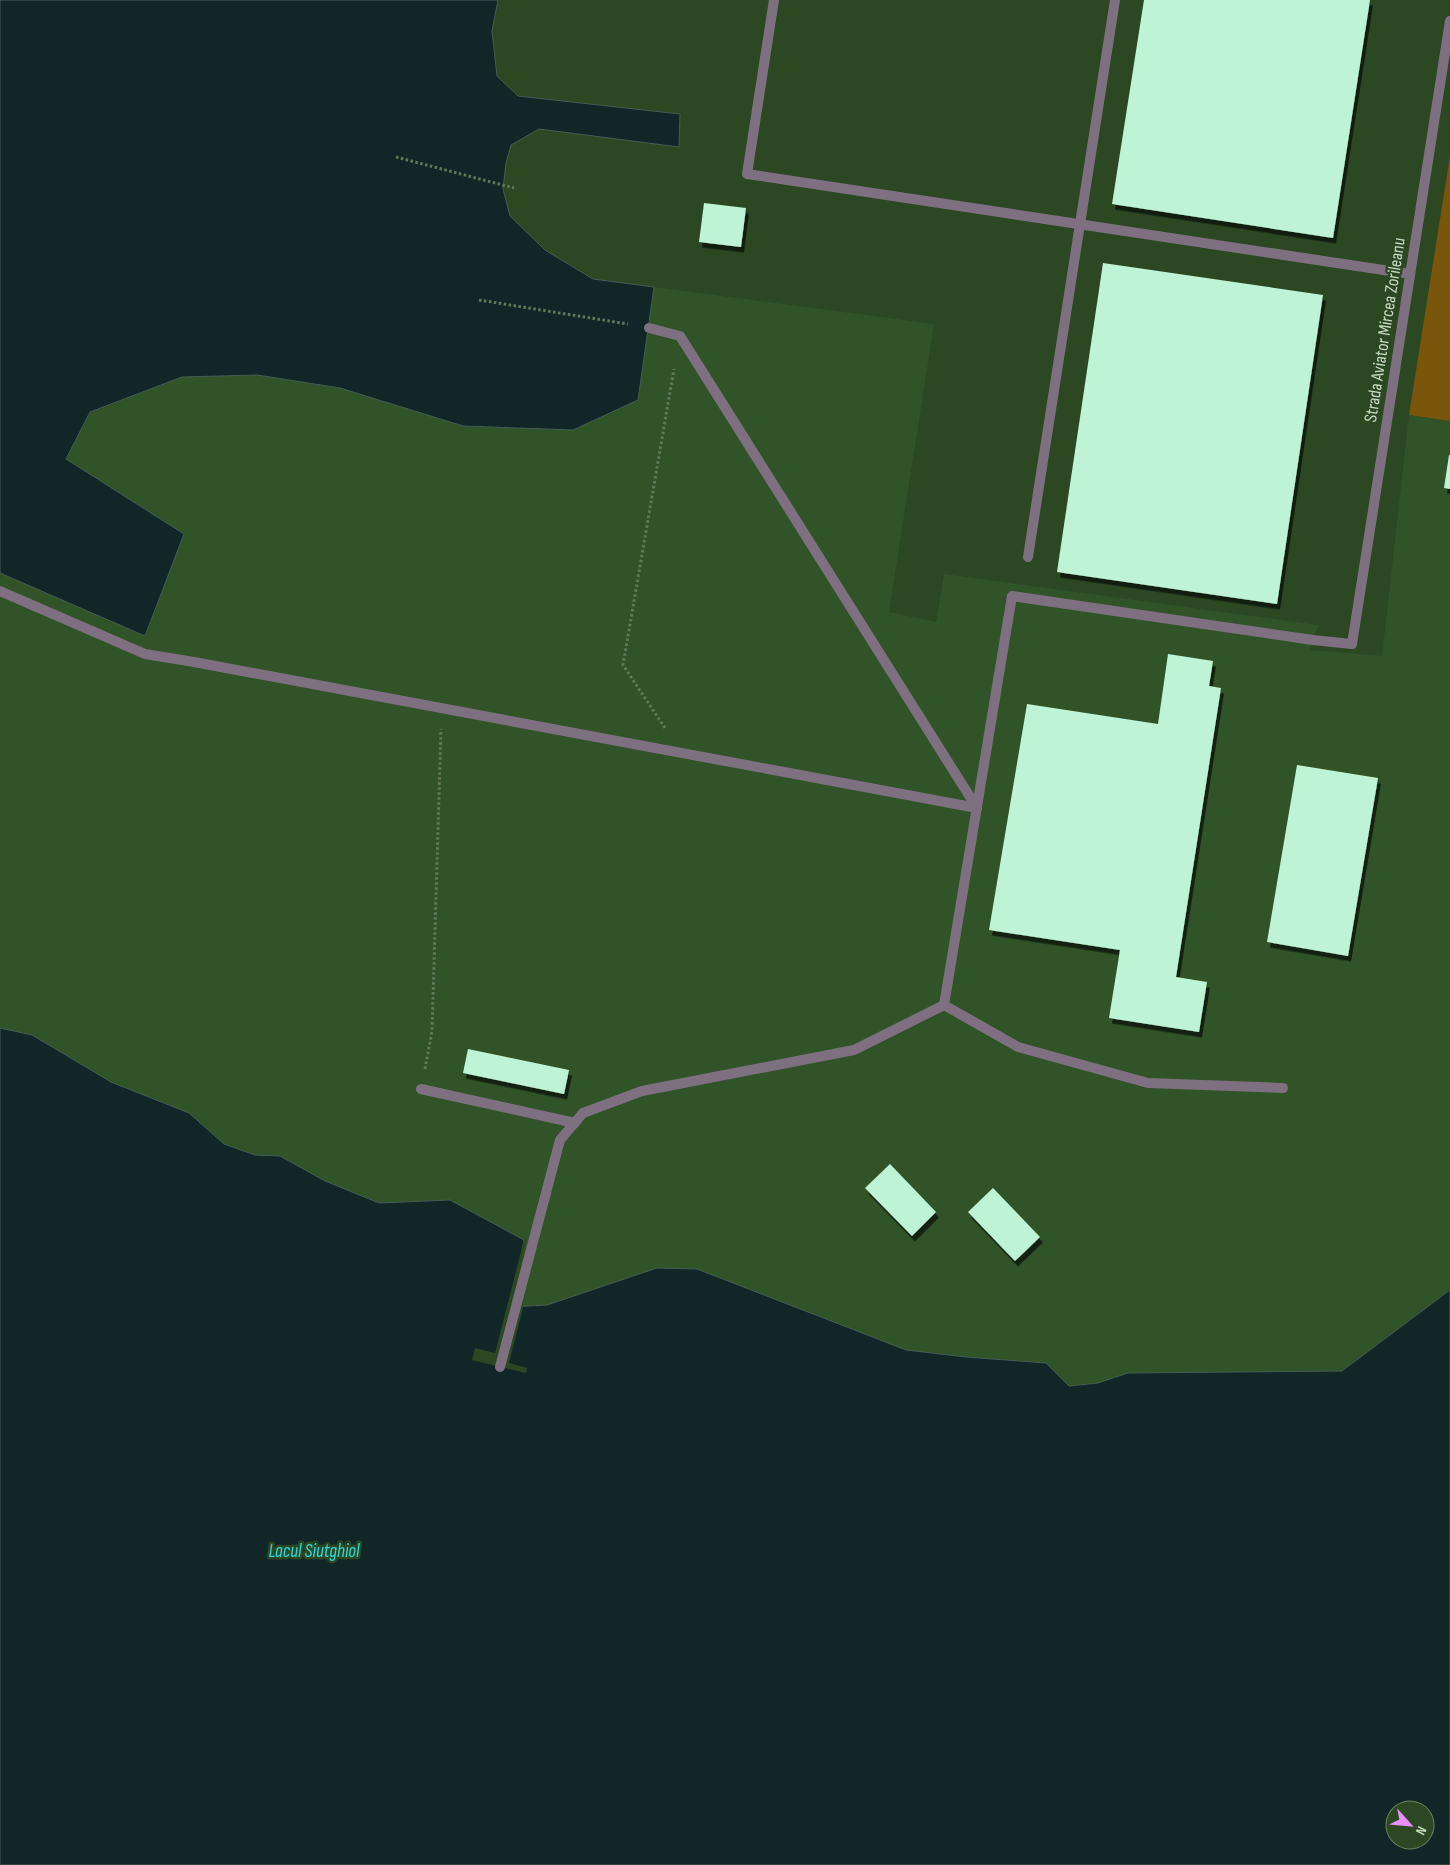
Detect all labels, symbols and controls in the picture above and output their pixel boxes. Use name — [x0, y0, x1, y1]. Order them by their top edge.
street label: Strada Aviator Mircea Zorileanu — [1360, 236, 1410, 424]
water label: Lacul Siutghiol — [268, 1540, 360, 1563]
north arrow — [1385, 1800, 1435, 1850]
text: N — [1412, 1823, 1430, 1838]

